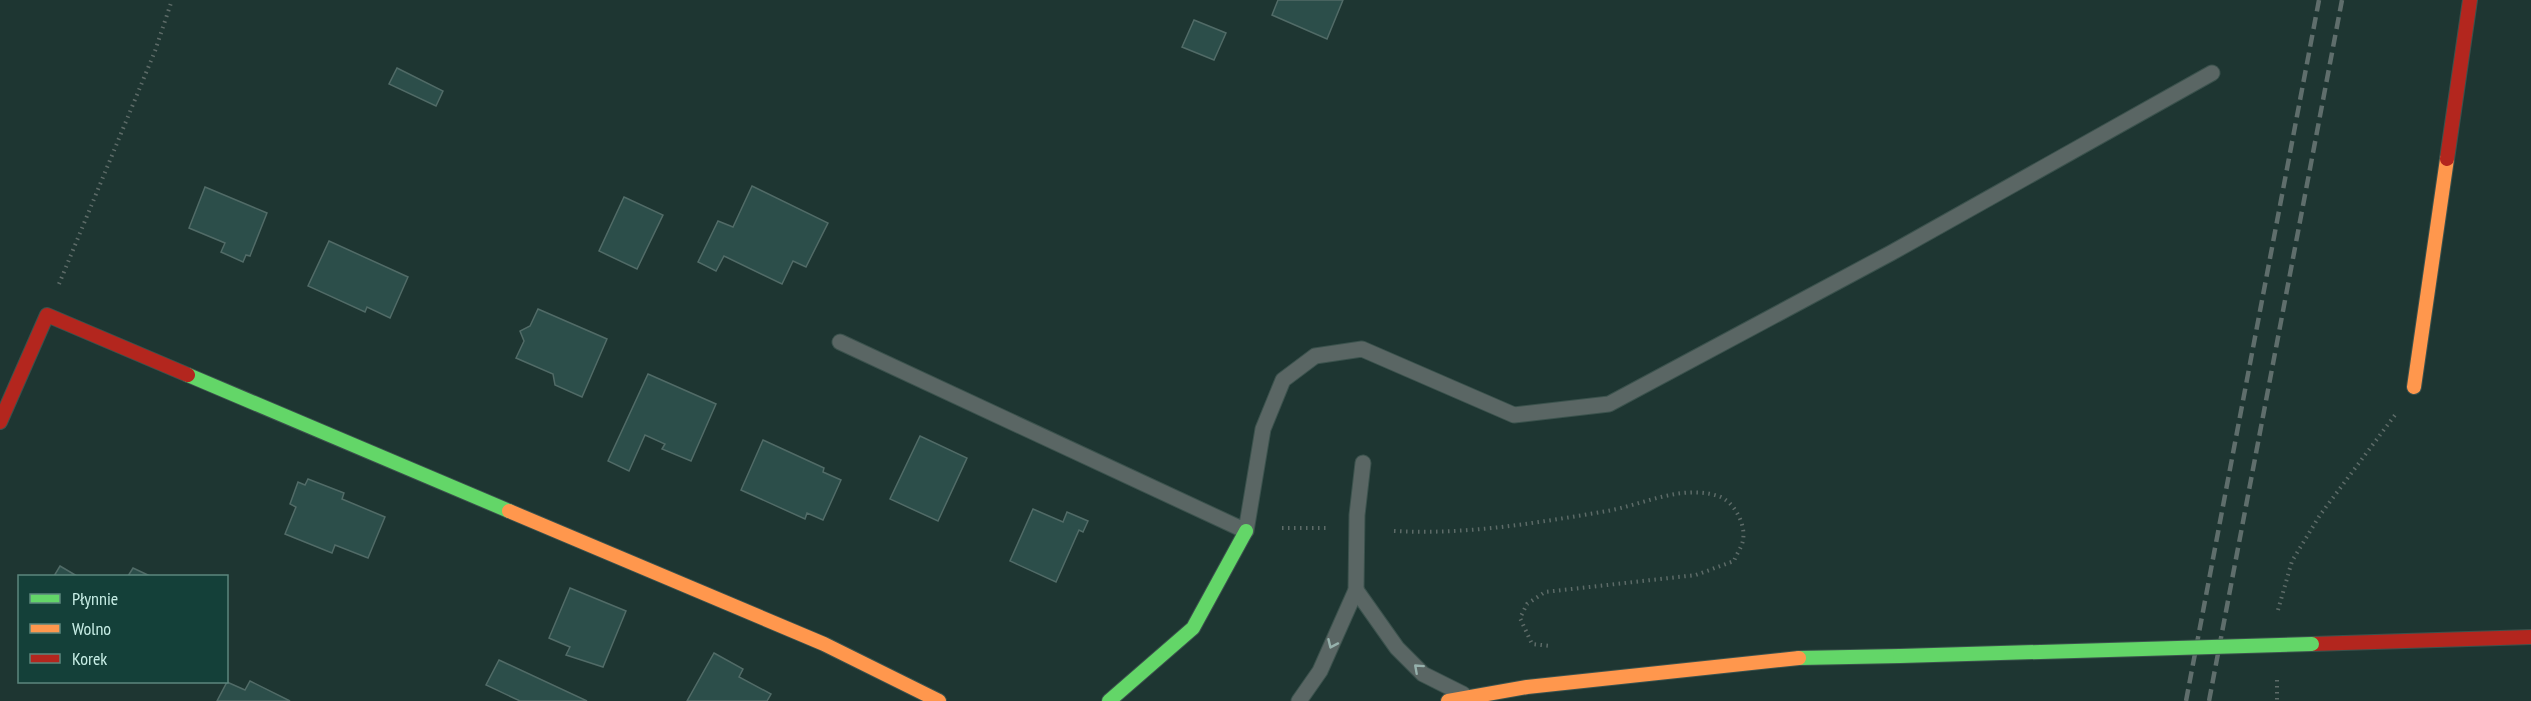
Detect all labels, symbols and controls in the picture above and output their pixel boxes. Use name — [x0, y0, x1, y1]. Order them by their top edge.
legend — [18, 575, 228, 683]
text: Płynnie — [72, 587, 118, 610]
text: Wolno — [72, 617, 111, 640]
one-way arrow — [1327, 637, 1339, 648]
text: Korek — [72, 647, 107, 670]
one-way arrow — [1414, 664, 1425, 675]

